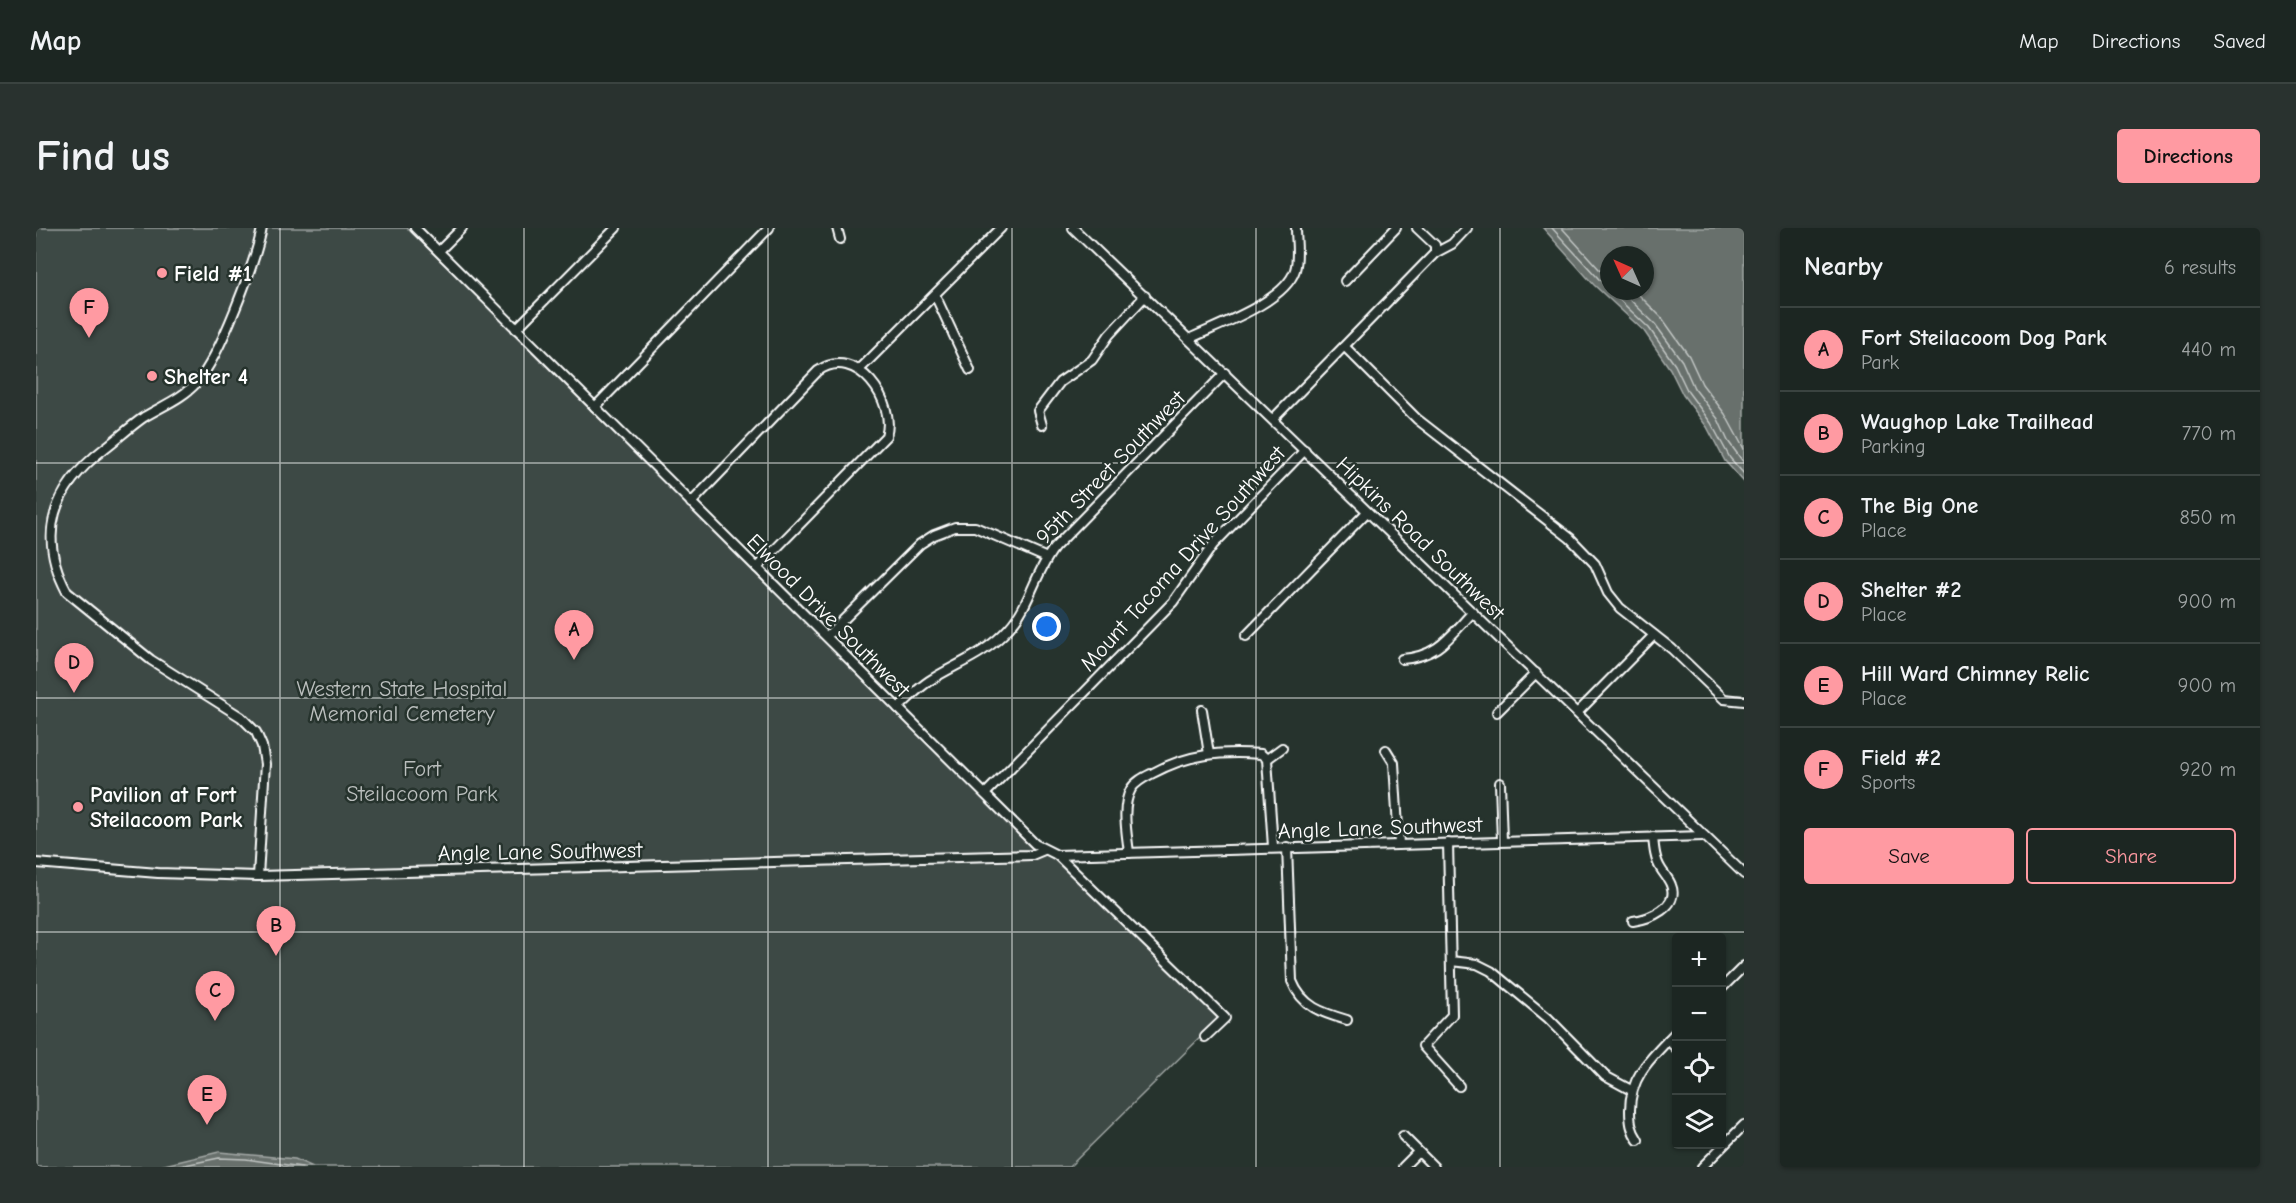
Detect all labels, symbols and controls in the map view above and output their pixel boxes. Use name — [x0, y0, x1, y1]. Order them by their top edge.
text: Map — [30, 25, 81, 57]
text: Map — [2019, 29, 2059, 53]
text: Directions — [2092, 29, 2181, 53]
text: Saved — [2214, 29, 2266, 53]
button: Directions — [2117, 129, 2260, 183]
text: Find us — [36, 132, 170, 181]
north arrow — [1600, 246, 1654, 300]
text: Nearby — [1804, 252, 1883, 282]
text: 6 results — [2164, 256, 2236, 279]
place label: Field #1 — [174, 261, 252, 287]
marker: Field #1 — [155, 266, 169, 280]
pin: F — [70, 288, 108, 338]
text: Fort Steilacoom Dog Park — [1861, 325, 2107, 351]
text: A — [1818, 338, 1829, 361]
text: 440 m — [2181, 338, 2236, 361]
text: Park — [1861, 351, 1899, 374]
place label: Shelter 4 — [164, 364, 248, 390]
marker: Shelter 4 — [145, 369, 159, 383]
street label: 95th Street Southwest — [1031, 385, 1191, 550]
text: Waughop Lake Trailhead — [1861, 409, 2093, 435]
text: B — [1817, 422, 1830, 445]
text: 770 m — [2182, 422, 2236, 445]
text: Parking — [1861, 435, 1926, 458]
street label: Mount Tacoma Drive Southwest — [1075, 440, 1291, 677]
street label: Hipkins Road Southwest — [1331, 452, 1510, 626]
text: The Big One — [1861, 493, 1978, 519]
text: C — [1817, 506, 1830, 529]
text: 850 m — [2179, 506, 2236, 529]
text: Place — [1861, 519, 1907, 542]
street label: Elwood Drive Southwest — [741, 529, 916, 703]
text: Shelter #2 — [1861, 577, 1961, 603]
text: D — [1817, 590, 1830, 613]
text: 900 m — [2178, 590, 2236, 613]
text: Place — [1861, 603, 1907, 626]
pin: A — [554, 610, 594, 660]
your location — [1032, 612, 1061, 641]
pin: D — [54, 644, 93, 693]
text: Hill Ward Chimney Relic — [1861, 661, 2089, 687]
text: E — [1818, 674, 1829, 697]
text: 900 m — [2178, 674, 2236, 697]
park label: Western State Hospital Memorial Cemetery — [297, 676, 507, 727]
text: Place — [1861, 687, 1907, 710]
text: Field #2 — [1861, 745, 1941, 771]
park label: Fort Steilacoom Park — [346, 756, 498, 807]
text: F — [1818, 758, 1829, 781]
text: 920 m — [2180, 758, 2236, 781]
text: Sports — [1861, 771, 1915, 794]
place label: Pavilion at Fort Steilacoom Park — [90, 782, 243, 833]
marker: Pavilion at Fort Steilacoom Park — [71, 800, 85, 814]
street label: Angle Lane Southwest — [1277, 811, 1483, 845]
button: Save — [1804, 828, 2014, 884]
button: Share — [2026, 828, 2236, 884]
street label: Angle Lane Southwest — [437, 837, 643, 867]
pin: B — [256, 906, 296, 956]
map controls — [1672, 933, 1726, 1149]
button: + — [1672, 933, 1726, 987]
pin: C — [196, 972, 234, 1021]
button: − — [1672, 987, 1726, 1041]
button: locate — [1672, 1041, 1726, 1095]
pin: E — [188, 1076, 226, 1125]
button: layers — [1672, 1095, 1726, 1149]

